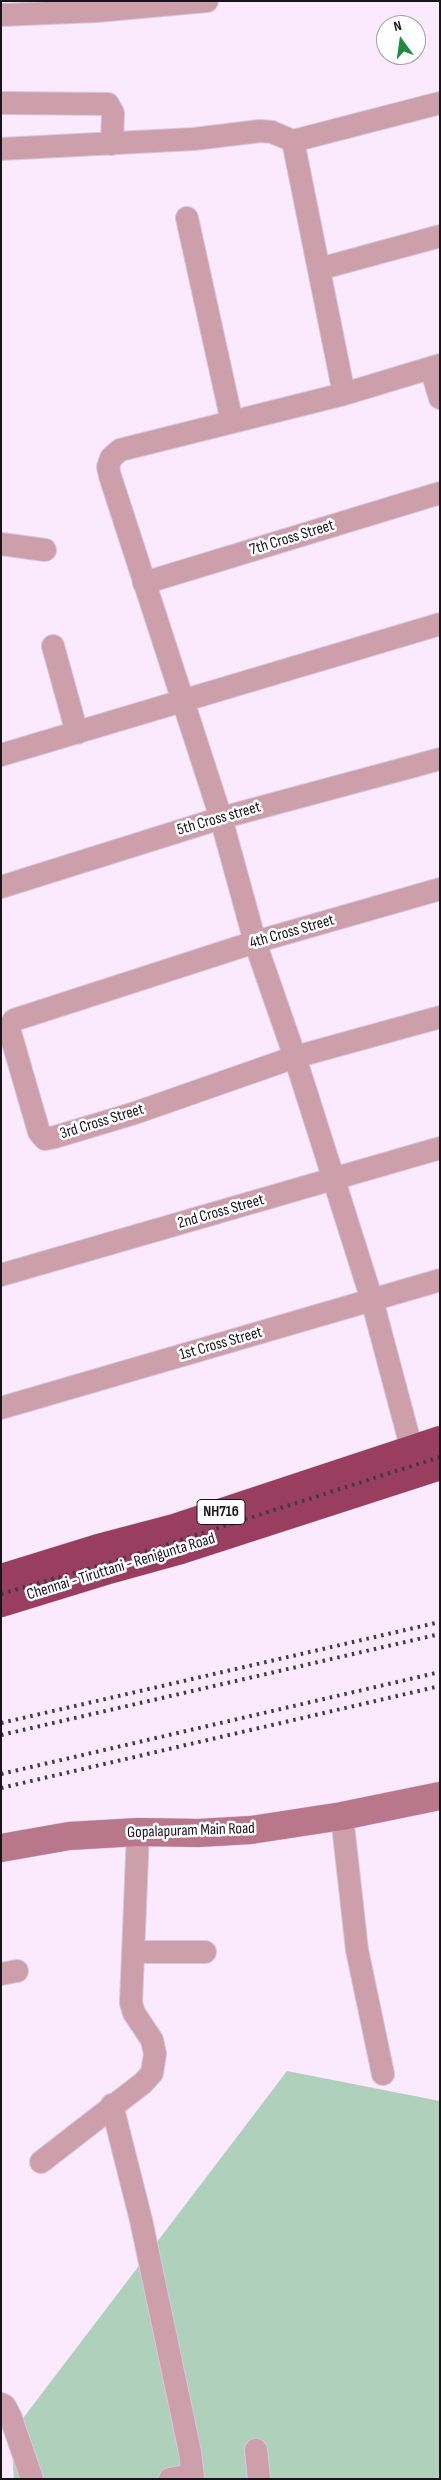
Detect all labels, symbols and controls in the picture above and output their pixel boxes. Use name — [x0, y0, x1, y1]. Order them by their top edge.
north arrow — [376, 15, 426, 65]
text: N — [392, 17, 403, 35]
street label: 7th Cross Street — [248, 516, 336, 560]
street label: 5th Cross street — [175, 798, 263, 840]
street label: 4th Cross Street — [247, 911, 337, 953]
street label: 3rd Cross Street — [58, 1100, 146, 1144]
street label: 2nd Cross Street — [176, 1191, 266, 1233]
street label: 1st Cross Street — [177, 1323, 265, 1365]
road number: NH716 — [197, 1500, 245, 1524]
street label: Chennai - Tiruttani - Renigunta Road — [25, 1529, 217, 1605]
street label: Gopalapuram Main Road — [127, 1819, 255, 1843]

